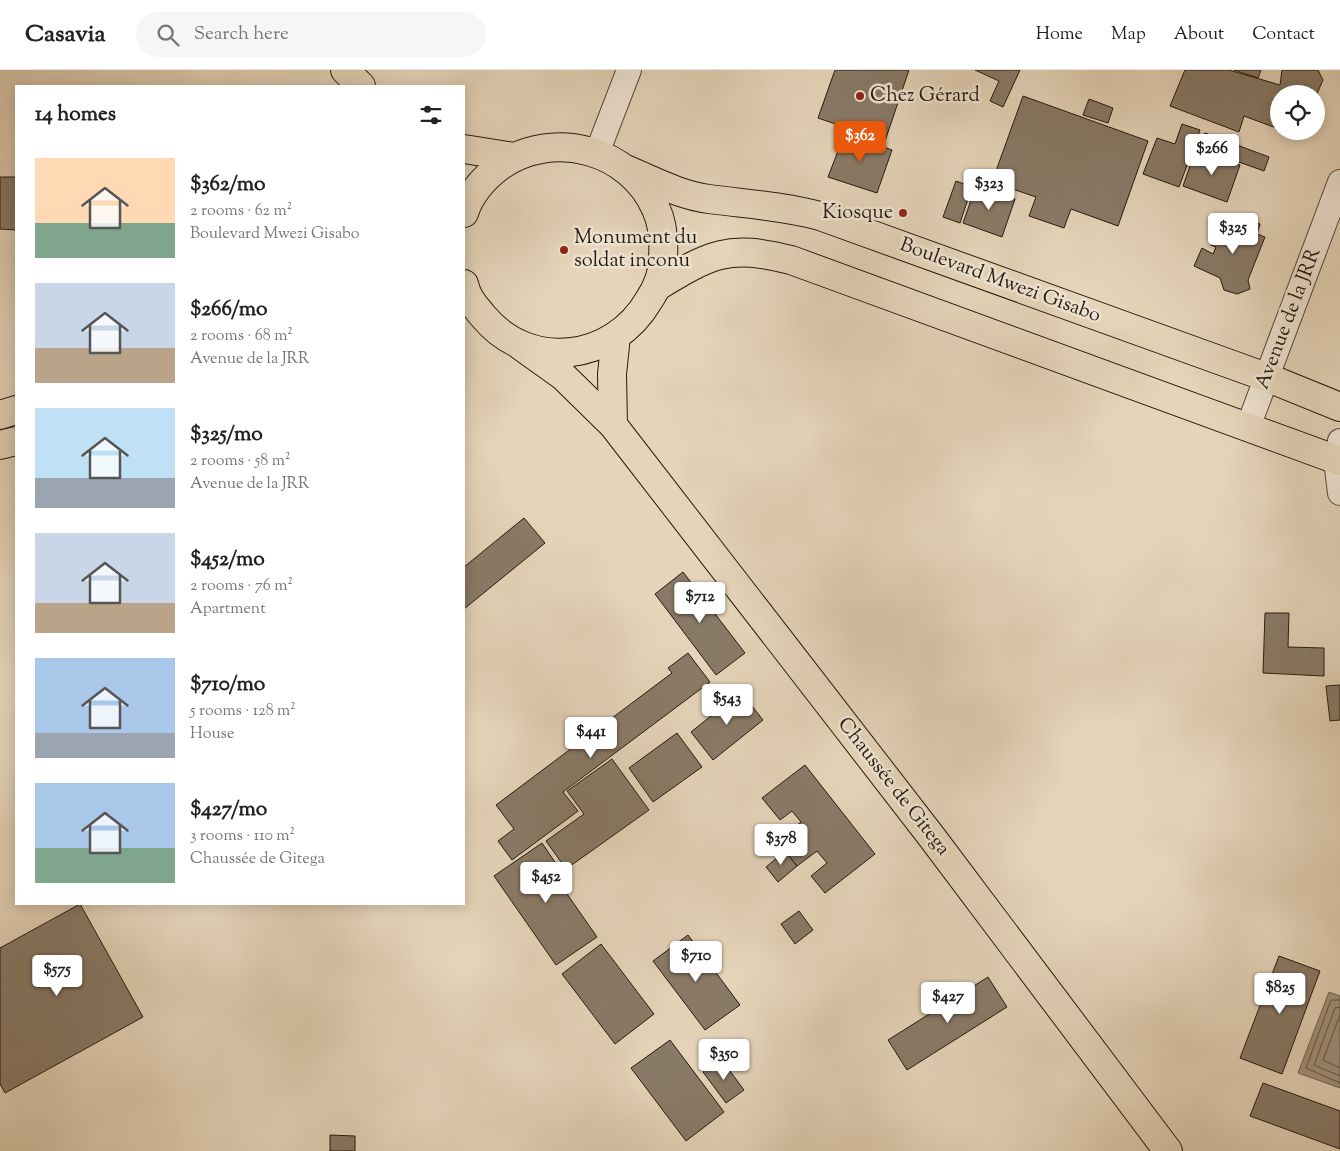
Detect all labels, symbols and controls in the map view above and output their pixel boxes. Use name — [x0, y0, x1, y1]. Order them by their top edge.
search box — [136, 12, 486, 57]
text: Casavia — [25, 18, 106, 52]
icon: search — [154, 21, 182, 49]
text: Search here — [194, 21, 289, 48]
text: Home — [1036, 22, 1083, 48]
text: Map — [1111, 22, 1146, 48]
text: About — [1174, 22, 1224, 48]
text: Contact — [1252, 22, 1315, 48]
place label: Chez Gérard — [870, 82, 980, 111]
map controls — [1270, 85, 1325, 140]
button: locate — [1270, 85, 1325, 140]
marker: Chez Gérard — [854, 90, 866, 102]
text: 14 homes — [35, 100, 116, 130]
icon: filters — [417, 101, 445, 129]
pin: $362 — [830, 121, 890, 163]
text: $362 — [845, 125, 875, 148]
pin: $266 — [1182, 134, 1242, 176]
text: $266 — [1196, 138, 1228, 161]
pin: $323 — [959, 168, 1019, 211]
text: $362/mo — [190, 170, 265, 200]
text: $323 — [975, 173, 1003, 196]
icon: home — [75, 178, 135, 238]
place label: Kiosque — [822, 199, 893, 228]
text: 2 rooms · 62 m² — [190, 200, 292, 223]
marker: Kiosque — [897, 207, 909, 219]
pin: $325 — [1203, 212, 1263, 255]
text: $325 — [1219, 217, 1247, 240]
text: Boulevard Mwezi Gisabo — [190, 223, 360, 246]
place label: Monument du soldat inconu — [574, 224, 698, 276]
street label: Boulevard Mwezi Gisabo — [895, 231, 1105, 331]
street label: Avenue de la JRR — [1249, 243, 1330, 394]
marker: Monument du soldat inconu — [558, 244, 570, 256]
text: $266/mo — [190, 295, 267, 325]
icon: home — [75, 303, 135, 363]
text: 2 rooms · 68 m² — [190, 325, 293, 348]
text: Avenue de la JRR — [190, 348, 309, 371]
text: $325/mo — [190, 420, 263, 450]
icon: home — [75, 428, 135, 488]
text: 2 rooms · 58 m² — [190, 450, 290, 473]
text: Avenue de la JRR — [190, 473, 309, 496]
text: $452/mo — [190, 545, 265, 575]
icon: home — [75, 553, 135, 613]
text: 2 rooms · 76 m² — [190, 575, 293, 598]
pin: $712 — [670, 582, 730, 624]
text: $712 — [685, 586, 715, 609]
text: Apartment — [190, 598, 266, 621]
text: $710/mo — [190, 670, 265, 700]
icon: home — [75, 678, 135, 738]
pin: $543 — [697, 684, 757, 726]
text: $543 — [713, 688, 741, 711]
text: 5 rooms · 128 m² — [190, 700, 296, 723]
street label: Chaussée de Gitega — [830, 712, 956, 862]
pin: $441 — [561, 716, 621, 759]
text: $441 — [576, 721, 606, 744]
text: House — [190, 723, 234, 746]
text: $427/mo — [190, 795, 267, 825]
icon: home — [75, 803, 135, 863]
pin: $378 — [751, 824, 811, 866]
text: 3 rooms · 110 m² — [190, 825, 295, 848]
text: $378 — [765, 828, 797, 851]
text: Chaussée de Gitega — [190, 848, 325, 871]
pin: $452 — [516, 862, 576, 904]
text: $452 — [531, 866, 561, 889]
pin: $710 — [666, 940, 726, 983]
text: $710 — [681, 945, 711, 968]
pin: $575 — [27, 954, 87, 997]
text: $575 — [43, 959, 71, 982]
pin: $825 — [1250, 972, 1310, 1015]
text: $825 — [1265, 977, 1295, 1000]
pin: $427 — [918, 982, 978, 1024]
text: $427 — [932, 986, 964, 1009]
pin: $350 — [694, 1038, 754, 1081]
text: $350 — [710, 1043, 738, 1066]

